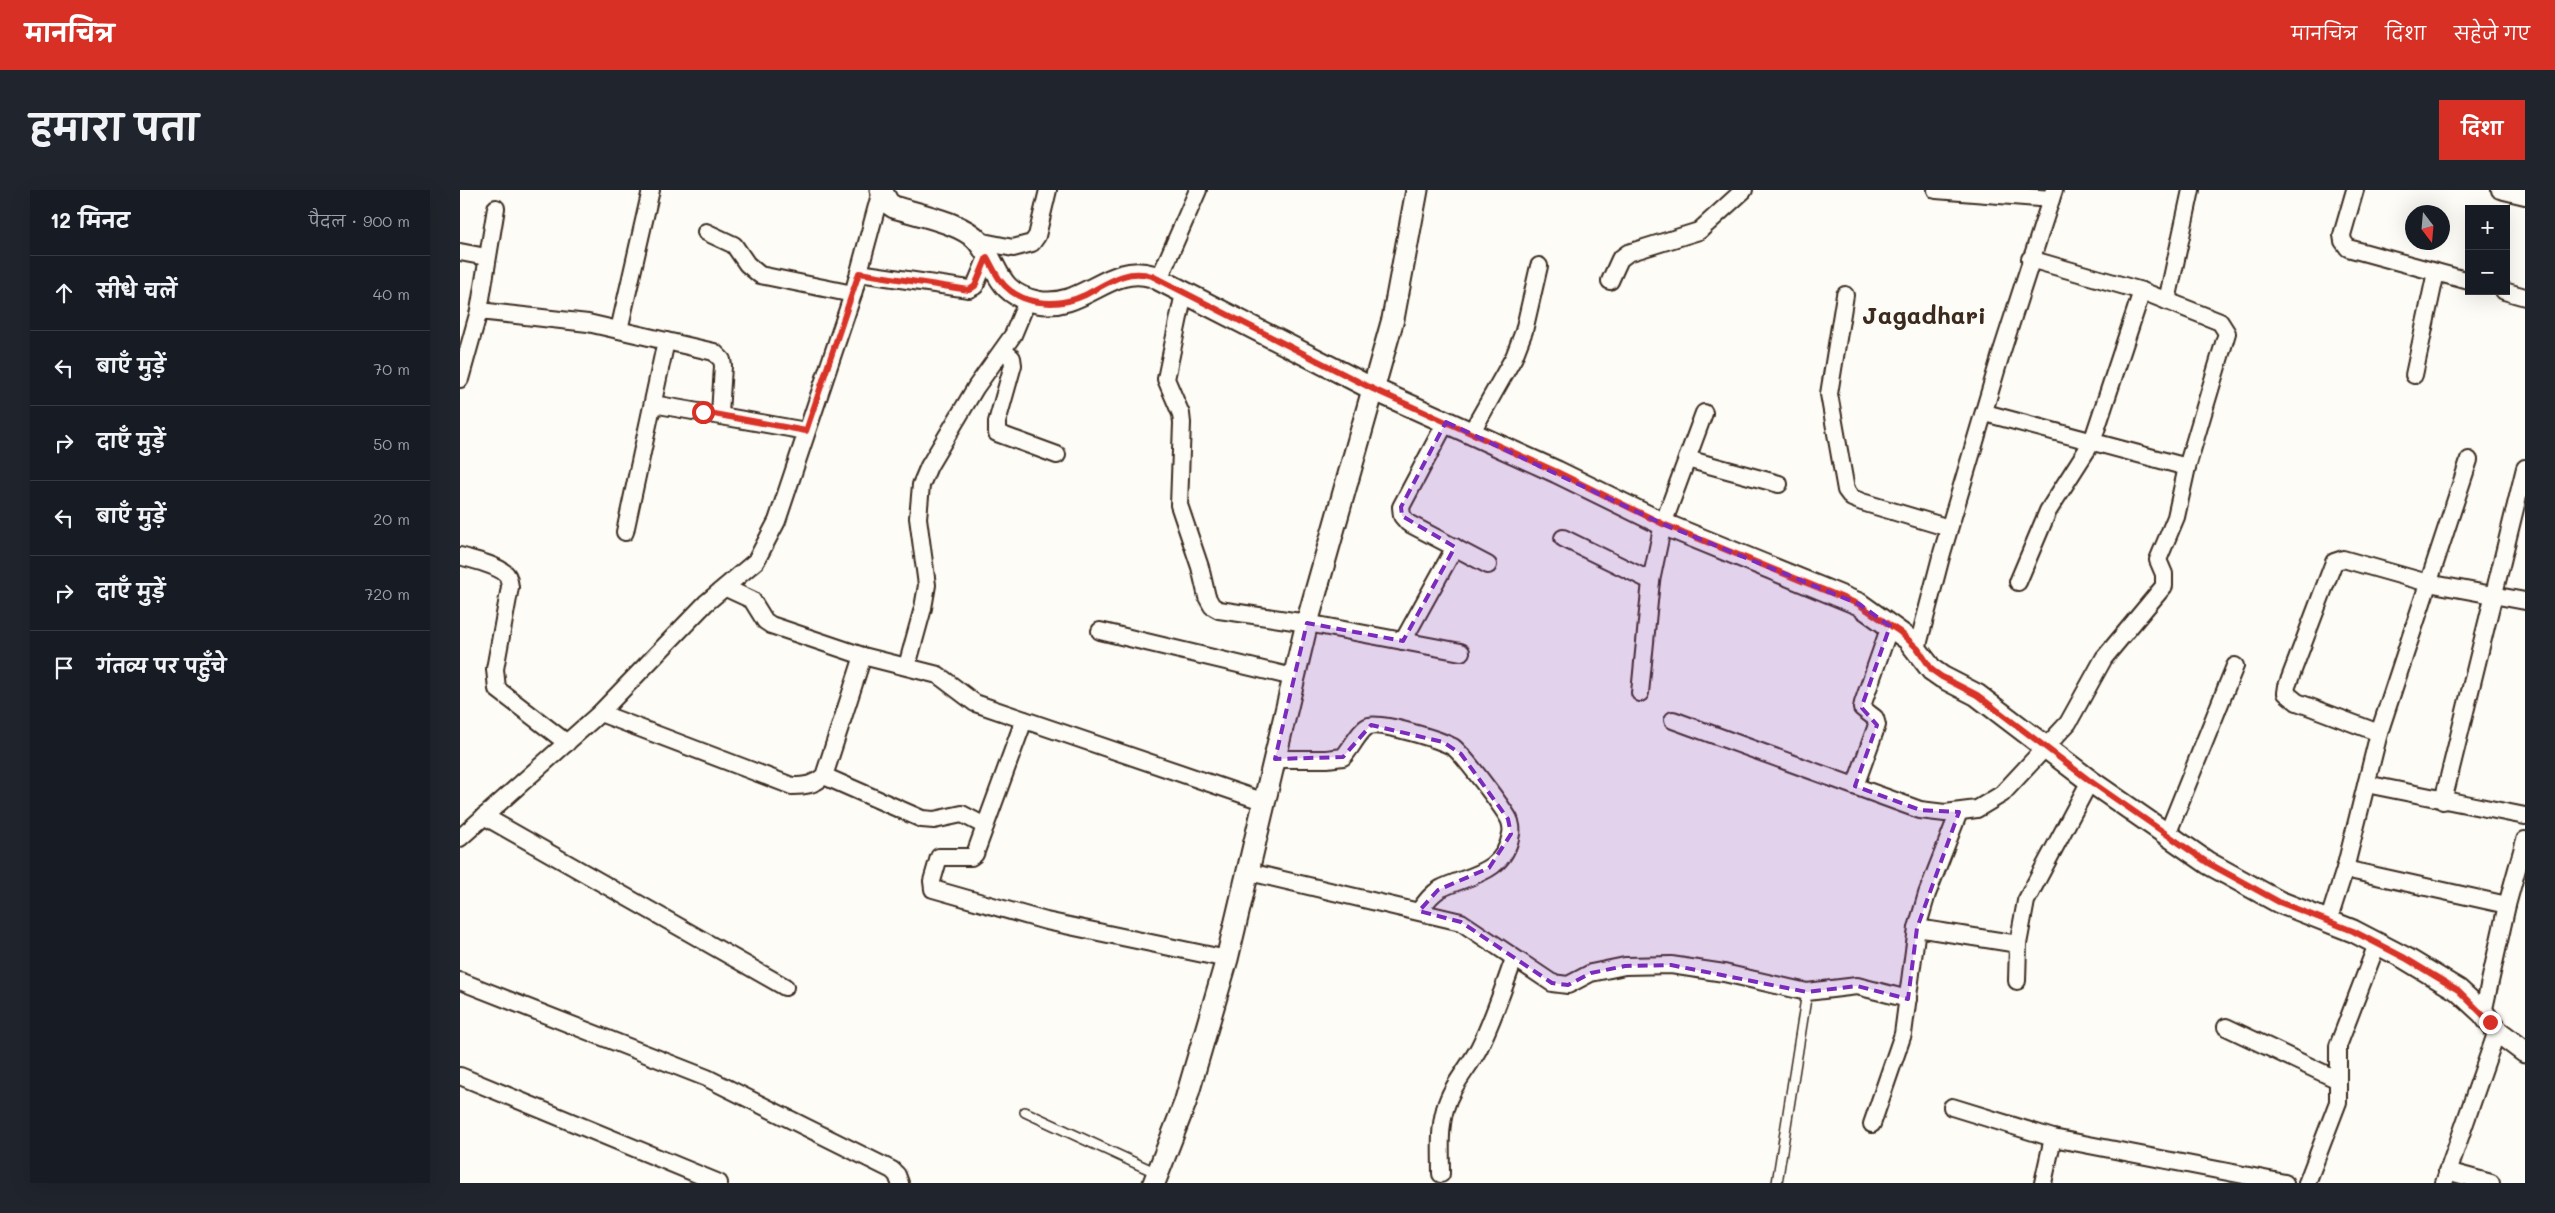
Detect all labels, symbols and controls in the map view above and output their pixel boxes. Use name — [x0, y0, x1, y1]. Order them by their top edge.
text: मानचित्र — [25, 17, 114, 48]
text: मानचित्र — [2291, 21, 2357, 45]
text: दिशा — [2385, 21, 2426, 45]
text: सहेजे गए — [2454, 21, 2530, 45]
button: दिशा — [2439, 100, 2525, 160]
text: हमारा पता — [30, 103, 198, 149]
north arrow — [2405, 205, 2450, 250]
map controls — [2465, 205, 2510, 295]
button: + — [2465, 205, 2510, 250]
text: 12 मिनट — [50, 206, 130, 233]
text: पैदल · 900 m — [309, 210, 410, 231]
button: − — [2465, 250, 2510, 295]
text: सीधे चलें — [97, 278, 177, 303]
icon: ahead — [50, 279, 78, 307]
text: 40 m — [373, 283, 410, 304]
district label: Jagadhari — [1862, 299, 1986, 330]
text: बाएँ मुड़ें — [97, 353, 166, 378]
icon: left — [50, 354, 78, 382]
text: 70 m — [373, 358, 410, 379]
route start — [692, 401, 715, 424]
text: दाएँ मुड़ें — [97, 428, 165, 453]
icon: right — [50, 429, 78, 457]
text: 50 m — [373, 433, 410, 454]
text: बाएँ मुड़ें — [97, 503, 166, 528]
icon: left — [50, 504, 78, 532]
text: 20 m — [373, 508, 410, 529]
text: दाएँ मुड़ें — [97, 578, 165, 603]
icon: right — [50, 579, 78, 607]
text: 720 m — [364, 583, 410, 604]
text: गंतव्य पर पहुँचे — [97, 653, 226, 678]
icon: arrive — [50, 654, 78, 682]
route end — [2479, 1011, 2502, 1034]

